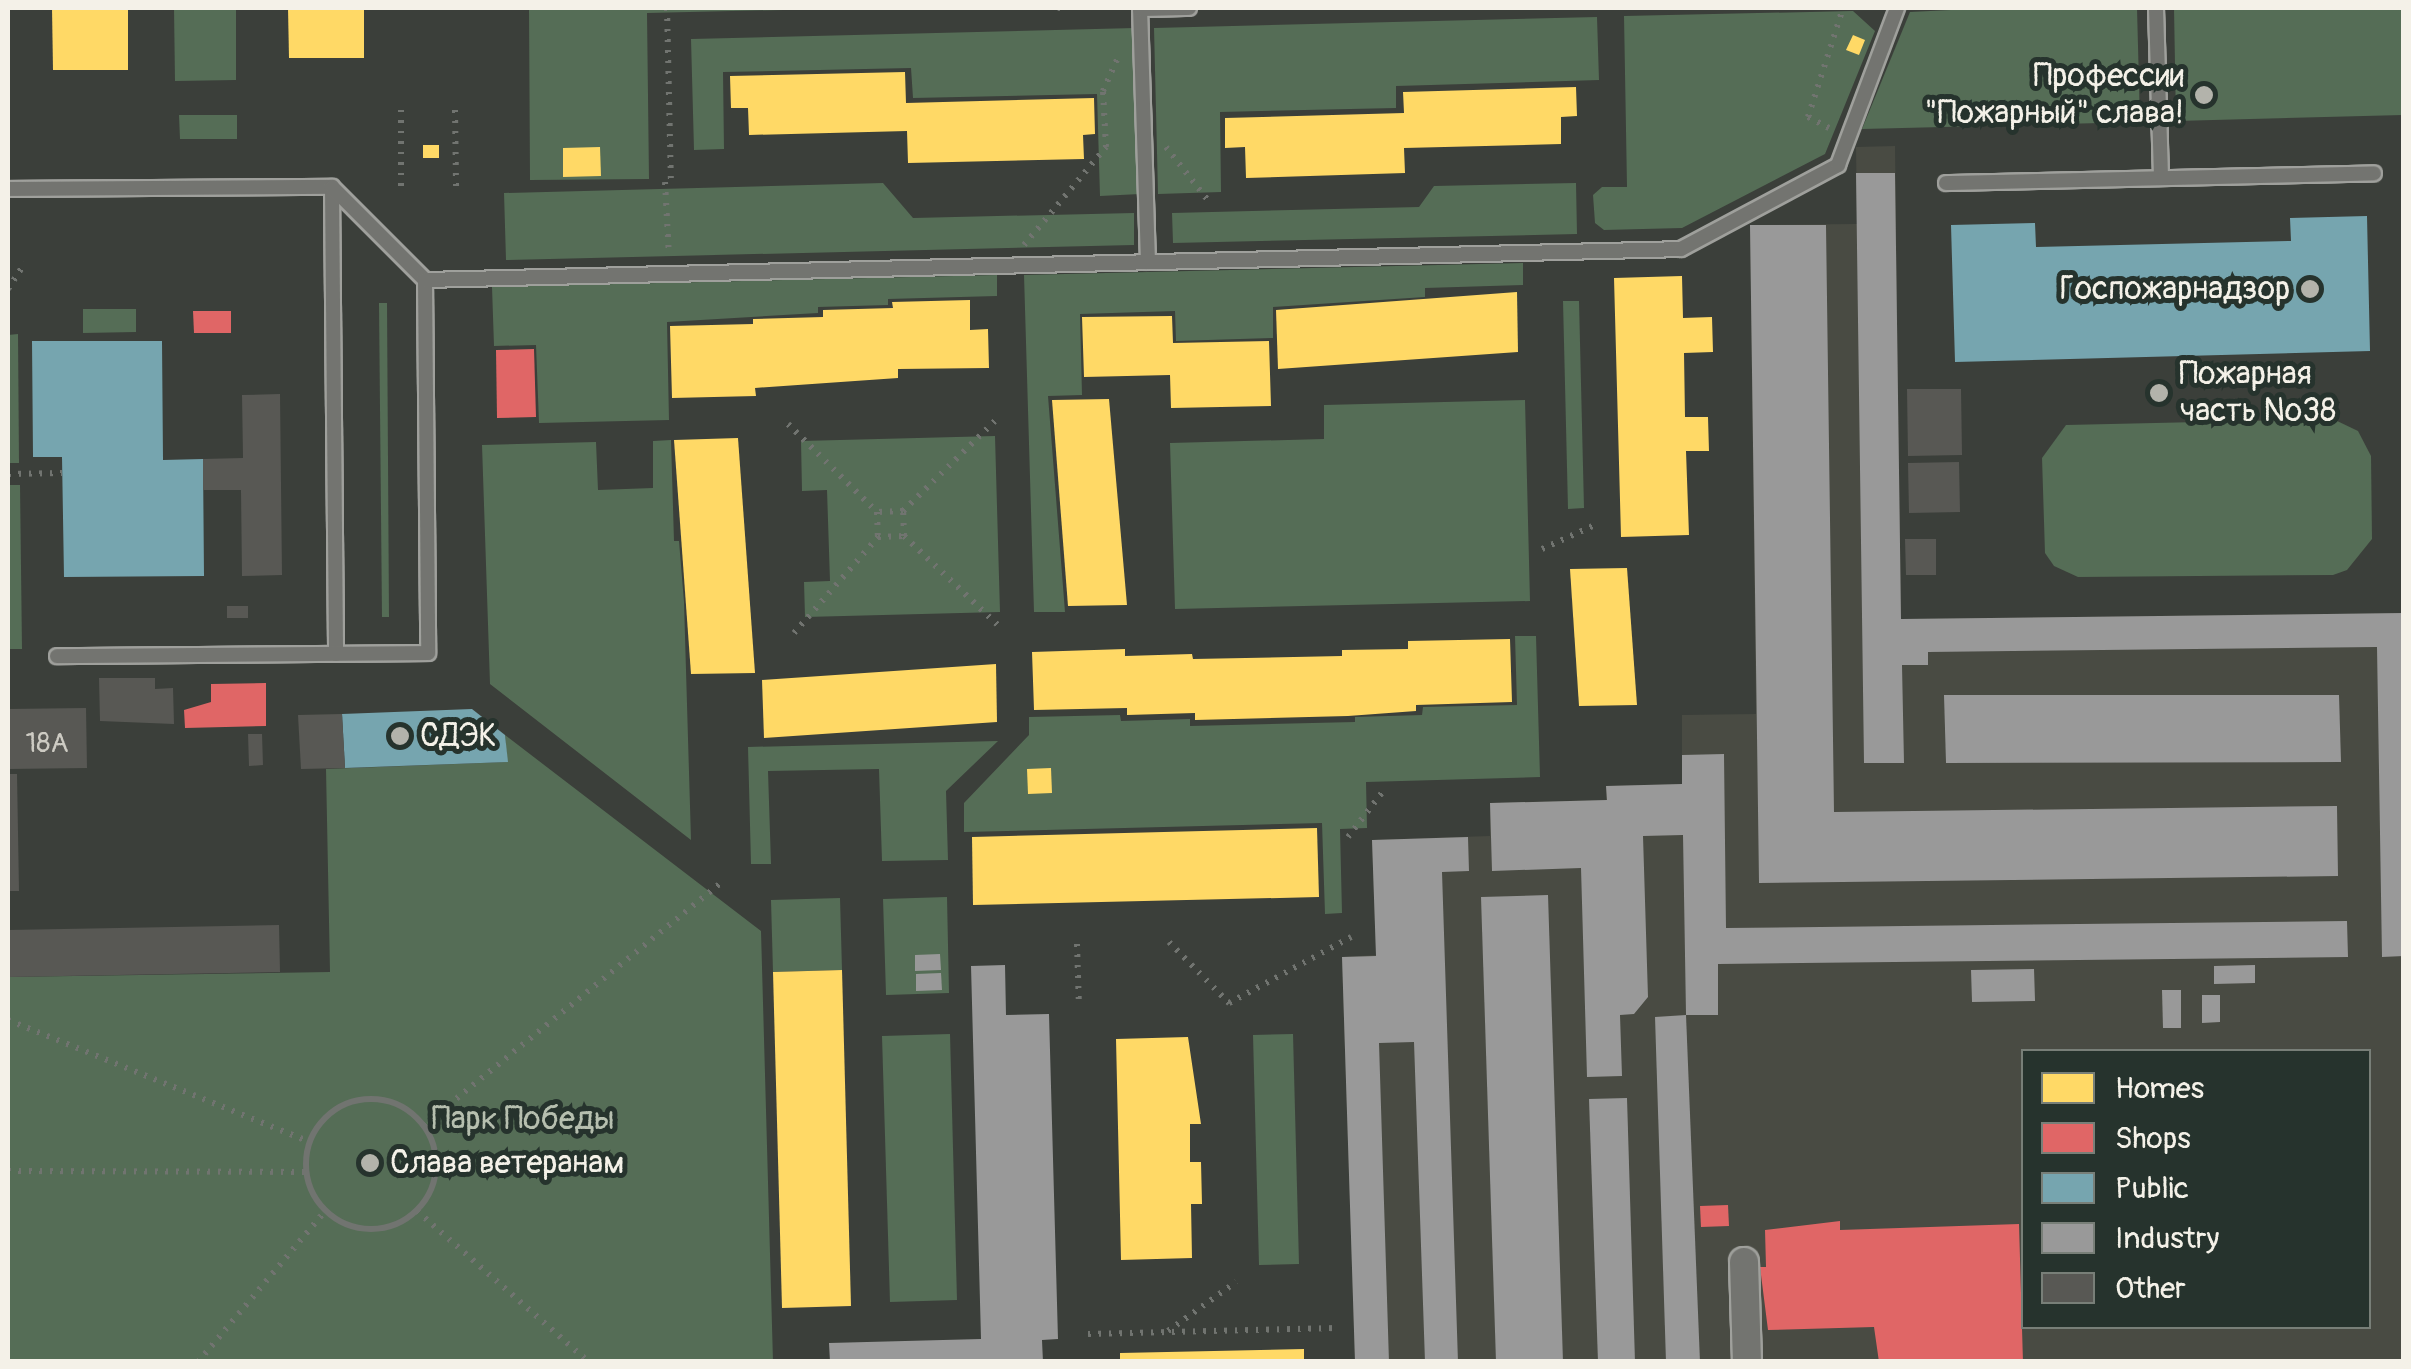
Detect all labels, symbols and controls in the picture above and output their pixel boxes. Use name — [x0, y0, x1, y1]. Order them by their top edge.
place label: Профессии "Пожарный" слава! — [1925, 58, 2184, 133]
marker: Профессии "Пожарный" слава! — [2193, 84, 2215, 106]
place label: Госпожарнадзор — [2060, 270, 2290, 308]
marker: Госпожарнадзор — [2299, 278, 2321, 300]
place label: Пожарная часть №38 — [2179, 356, 2336, 431]
marker: Пожарная часть №38 — [2148, 382, 2170, 404]
place label: СДЭК — [420, 717, 497, 755]
marker: СДЭК — [389, 725, 411, 747]
house number: 18А — [25, 727, 69, 761]
legend — [2021, 1049, 2371, 1329]
text: Homes — [2115, 1070, 2204, 1107]
park label: Парк Победы — [432, 1100, 614, 1138]
text: Shops — [2115, 1120, 2191, 1157]
place label: Слава ветеранам — [390, 1144, 624, 1182]
marker: Слава ветеранам — [359, 1152, 381, 1174]
text: Public — [2115, 1170, 2189, 1207]
text: Industry — [2115, 1220, 2219, 1257]
text: Other — [2115, 1270, 2186, 1307]

